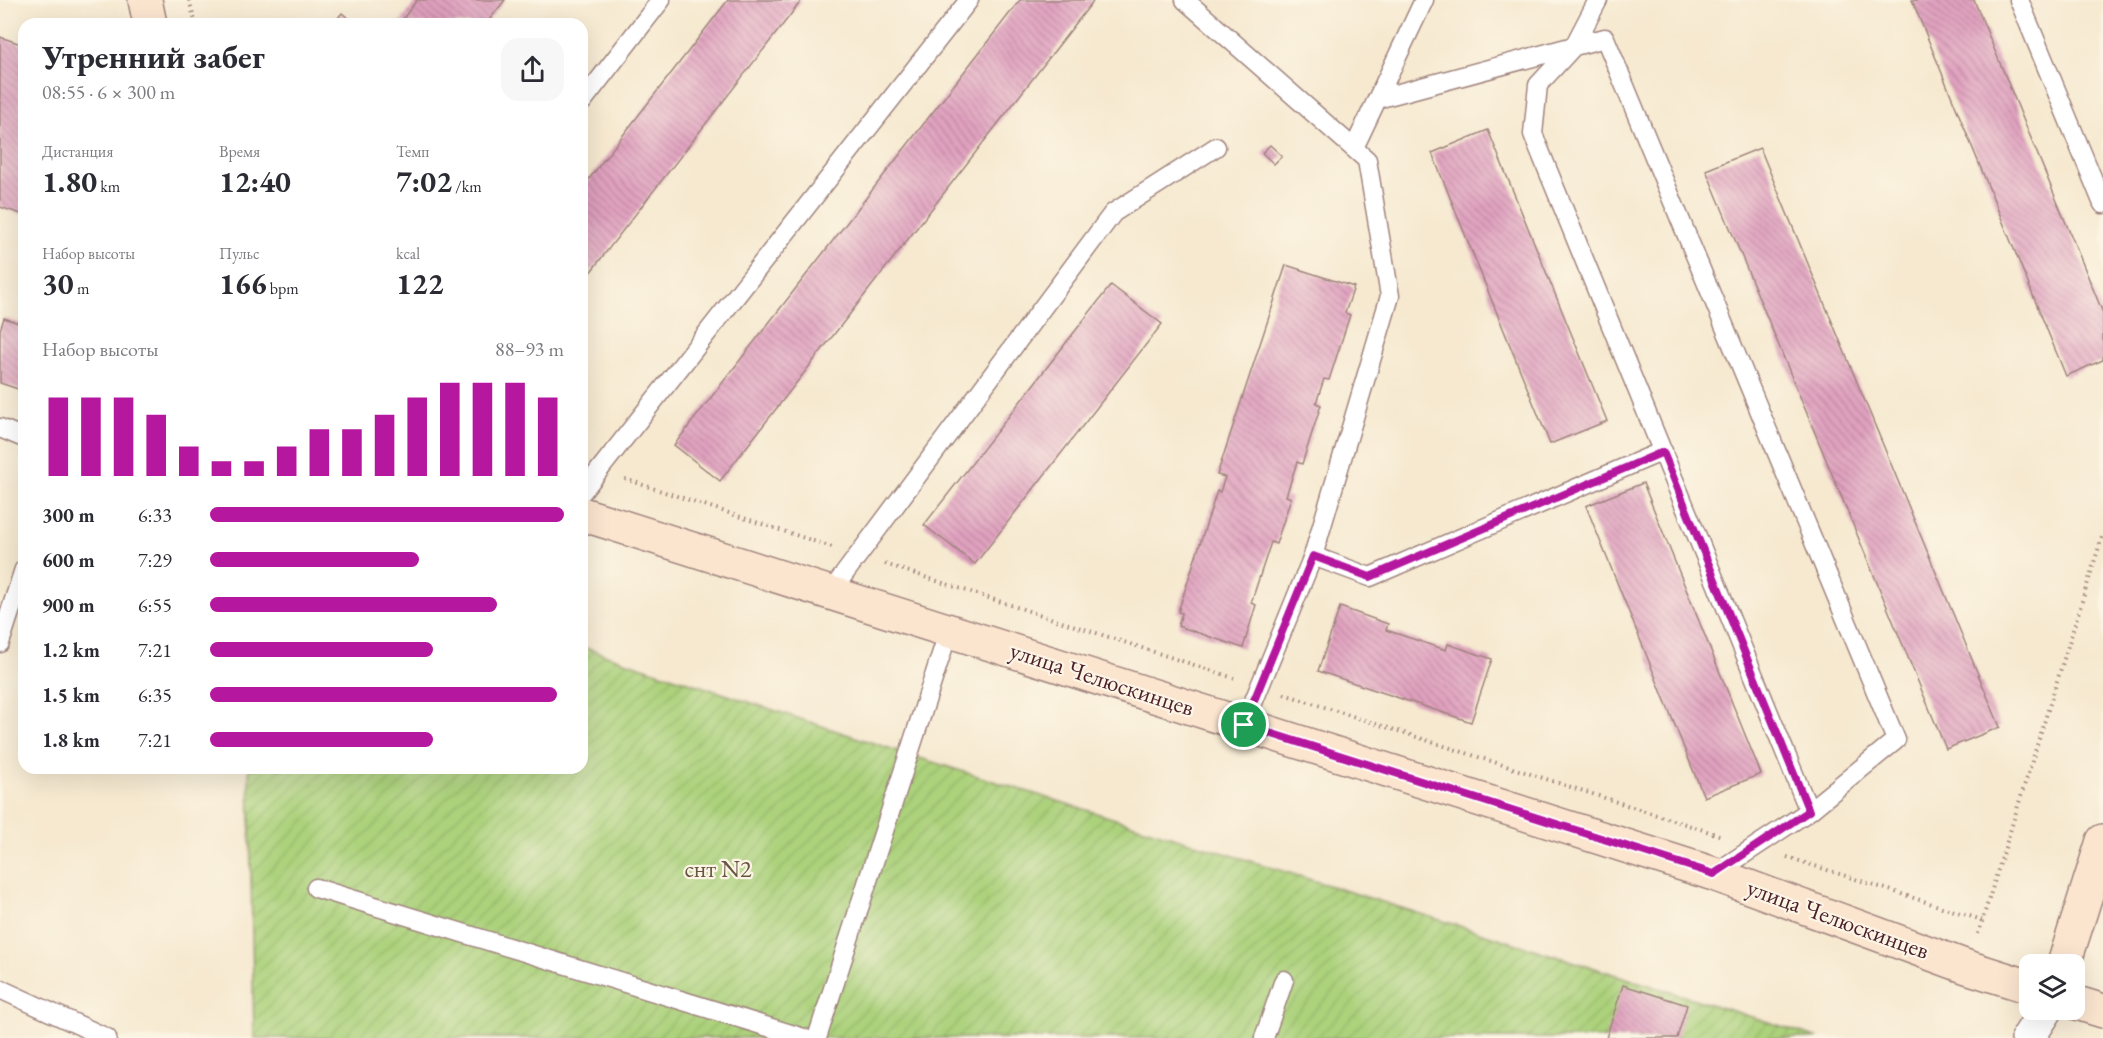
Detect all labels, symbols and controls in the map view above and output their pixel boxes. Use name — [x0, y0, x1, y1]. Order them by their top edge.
text: Утренний забег — [42, 35, 265, 78]
button: share — [501, 38, 564, 101]
text: 08:55 · 6 × 300 m — [42, 79, 175, 105]
text: Дистанция — [42, 141, 113, 162]
text: Время — [219, 141, 260, 162]
text: Темп — [396, 141, 429, 162]
text: 1.80 — [42, 162, 97, 201]
text: 12:40 — [219, 162, 291, 201]
text: 7:02 — [396, 162, 452, 201]
text: km — [97, 176, 120, 197]
text: /km — [452, 176, 482, 197]
text: Набор высоты — [42, 243, 135, 264]
text: Пульс — [219, 243, 260, 264]
text: kcal — [396, 243, 420, 264]
text: 30 — [42, 264, 74, 303]
text: 166 — [219, 264, 267, 303]
text: 122 — [396, 264, 444, 303]
text: m — [74, 278, 89, 299]
text: bpm — [267, 278, 299, 299]
text: Набор высоты — [42, 336, 158, 362]
text: 88–93 m — [495, 336, 564, 362]
text: 300 m — [42, 502, 95, 528]
text: 6:33 — [138, 502, 172, 528]
text: 600 m — [42, 547, 95, 573]
text: 7:29 — [138, 547, 172, 573]
text: 900 m — [42, 592, 95, 618]
text: 6:55 — [138, 592, 172, 618]
street label: улица Челюскинцев — [1006, 634, 1198, 723]
text: 1.2 km — [42, 637, 100, 663]
text: 7:21 — [138, 637, 172, 663]
text: 1.5 km — [42, 682, 100, 708]
text: 6:35 — [138, 682, 172, 708]
pin — [1218, 699, 1269, 750]
icon: arrive — [1227, 708, 1260, 741]
text: 1.8 km — [42, 727, 100, 753]
text: 7:21 — [138, 727, 172, 753]
park label: снт N2 — [684, 853, 752, 884]
street label: улица Челюскинцев — [1743, 871, 1934, 966]
map controls — [2019, 954, 2085, 1020]
button: layers — [2019, 954, 2085, 1020]

